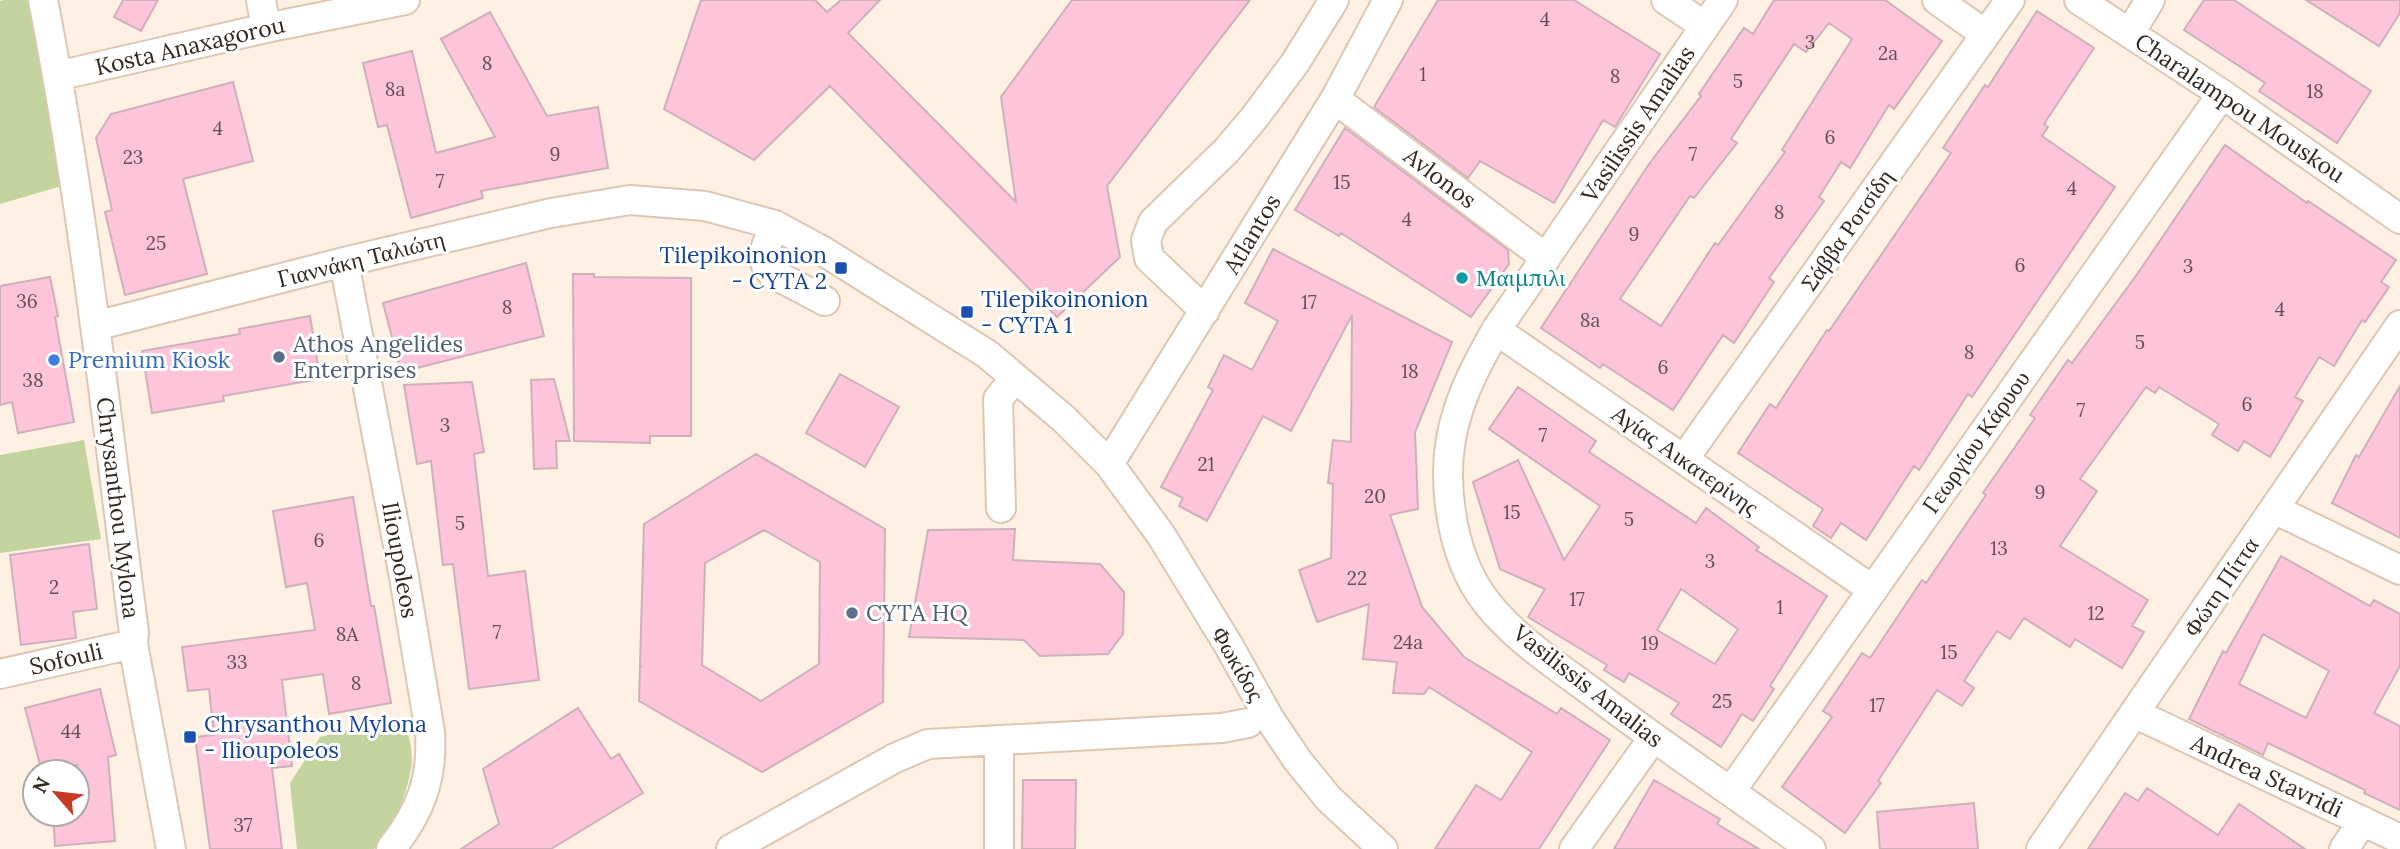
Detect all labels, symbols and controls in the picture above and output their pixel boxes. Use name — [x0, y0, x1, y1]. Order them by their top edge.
house number: 4 — [1540, 7, 1550, 31]
street label: Kosta Anaxagorou — [92, 10, 288, 81]
street label: Charalampou Mouskou — [2130, 26, 2351, 189]
house number: 3 — [1805, 30, 1815, 54]
street label: Vasilissis Amalias — [1574, 40, 1701, 208]
house number: 2a — [1878, 41, 1898, 65]
house number: 8 — [482, 51, 492, 75]
house number: 1 — [1420, 62, 1427, 86]
house number: 8 — [1610, 64, 1620, 88]
house number: 5 — [1733, 69, 1743, 93]
house number: 8a — [385, 77, 405, 101]
house number: 18 — [2306, 79, 2324, 103]
house number: 4 — [213, 116, 223, 140]
house number: 6 — [1825, 125, 1836, 149]
street label: Avlonos — [1397, 140, 1482, 214]
house number: 9 — [550, 142, 560, 166]
house number: 7 — [1689, 142, 1698, 166]
house number: 23 — [123, 145, 143, 169]
street label: Σάββα Ροτσίδη — [1794, 163, 1899, 296]
house number: 7 — [436, 169, 445, 193]
house number: 15 — [1333, 170, 1351, 194]
house number: 4 — [2067, 176, 2077, 200]
street label: Atlantos — [1216, 189, 1287, 280]
house number: 8 — [1774, 200, 1784, 224]
house number: 4 — [1402, 207, 1412, 231]
house number: 9 — [1629, 222, 1639, 246]
street label: Γιαννάκη Ταλιώτη — [274, 224, 448, 293]
house number: 25 — [146, 231, 166, 255]
place label: Tilepikoinonion - CYTA 2 — [660, 240, 827, 295]
house number: 6 — [2015, 253, 2026, 277]
house number: 3 — [2183, 254, 2193, 278]
marker: Tilepikoinonion - CYTA 2 — [833, 260, 849, 276]
place label: Μαιμπιλι — [1476, 263, 1566, 292]
marker: Μαιμπιλι — [1454, 270, 1470, 286]
place label: Tilepikoinonion - CYTA 1 — [981, 284, 1149, 339]
house number: 36 — [16, 289, 38, 313]
house number: 17 — [1301, 290, 1317, 314]
house number: 8 — [502, 295, 512, 319]
house number: 4 — [2275, 297, 2285, 321]
marker: Tilepikoinonion - CYTA 1 — [959, 304, 975, 320]
house number: 8a — [1580, 308, 1600, 332]
place label: Athos Angelides Enterprises — [292, 329, 463, 384]
house number: 5 — [2135, 330, 2145, 354]
house number: 8 — [1964, 340, 1974, 364]
place label: Premium Kiosk — [68, 345, 231, 374]
marker: Athos Angelides Enterprises — [271, 349, 287, 365]
marker: Premium Kiosk — [46, 352, 62, 368]
house number: 6 — [1658, 355, 1669, 379]
house number: 18 — [1401, 359, 1419, 383]
street label: Γεωργίου Κάρυου — [1916, 365, 2036, 519]
house number: 38 — [22, 368, 44, 392]
house number: 6 — [2242, 392, 2253, 416]
street label: Chrysanthou Mylona — [91, 396, 146, 620]
street label: Αγίας Αικατερίνης — [1606, 398, 1764, 521]
house number: 7 — [2077, 398, 2086, 422]
house number: 3 — [440, 413, 450, 437]
house number: 7 — [1539, 423, 1548, 447]
house number: 21 — [1197, 452, 1215, 476]
house number: 9 — [2035, 480, 2045, 504]
house number: 20 — [1364, 484, 1386, 508]
street label: Ilioupoleos — [376, 500, 425, 620]
house number: 15 — [1503, 500, 1521, 524]
house number: 5 — [1624, 507, 1634, 531]
house number: 5 — [455, 511, 465, 535]
house number: 6 — [314, 528, 325, 552]
street label: Φώτη Πίττα — [2177, 532, 2264, 642]
house number: 13 — [1990, 536, 2008, 560]
house number: 3 — [1705, 549, 1715, 573]
house number: 22 — [1347, 566, 1367, 590]
house number: 2 — [49, 575, 59, 599]
house number: 17 — [1569, 587, 1585, 611]
house number: 1 — [1777, 595, 1784, 619]
place label: CYTA HQ — [866, 598, 969, 627]
house number: 12 — [2087, 601, 2105, 625]
marker: CYTA HQ — [844, 605, 860, 621]
street label: Vasilissis Amalias — [1507, 617, 1669, 753]
house number: 7 — [493, 620, 502, 644]
street label: Φωκίδος — [1206, 621, 1271, 706]
house number: 8A — [336, 622, 359, 646]
house number: 24a — [1393, 630, 1423, 654]
house number: 19 — [1641, 631, 1659, 655]
street label: Sofouli — [27, 636, 105, 681]
house number: 15 — [1940, 640, 1958, 664]
house number: 33 — [226, 650, 248, 674]
house number: 8 — [351, 671, 361, 695]
house number: 25 — [1712, 689, 1732, 713]
house number: 17 — [1869, 693, 1885, 717]
place label: Chrysanthou Mylona - Ilioupoleos — [204, 709, 427, 764]
house number: 44 — [61, 719, 81, 743]
street label: Andrea Stavridi — [2186, 727, 2348, 823]
marker: Chrysanthou Mylona - Ilioupoleos — [182, 729, 198, 745]
north arrow — [21, 758, 91, 828]
text: N — [27, 773, 55, 797]
house number: 37 — [234, 813, 253, 837]

